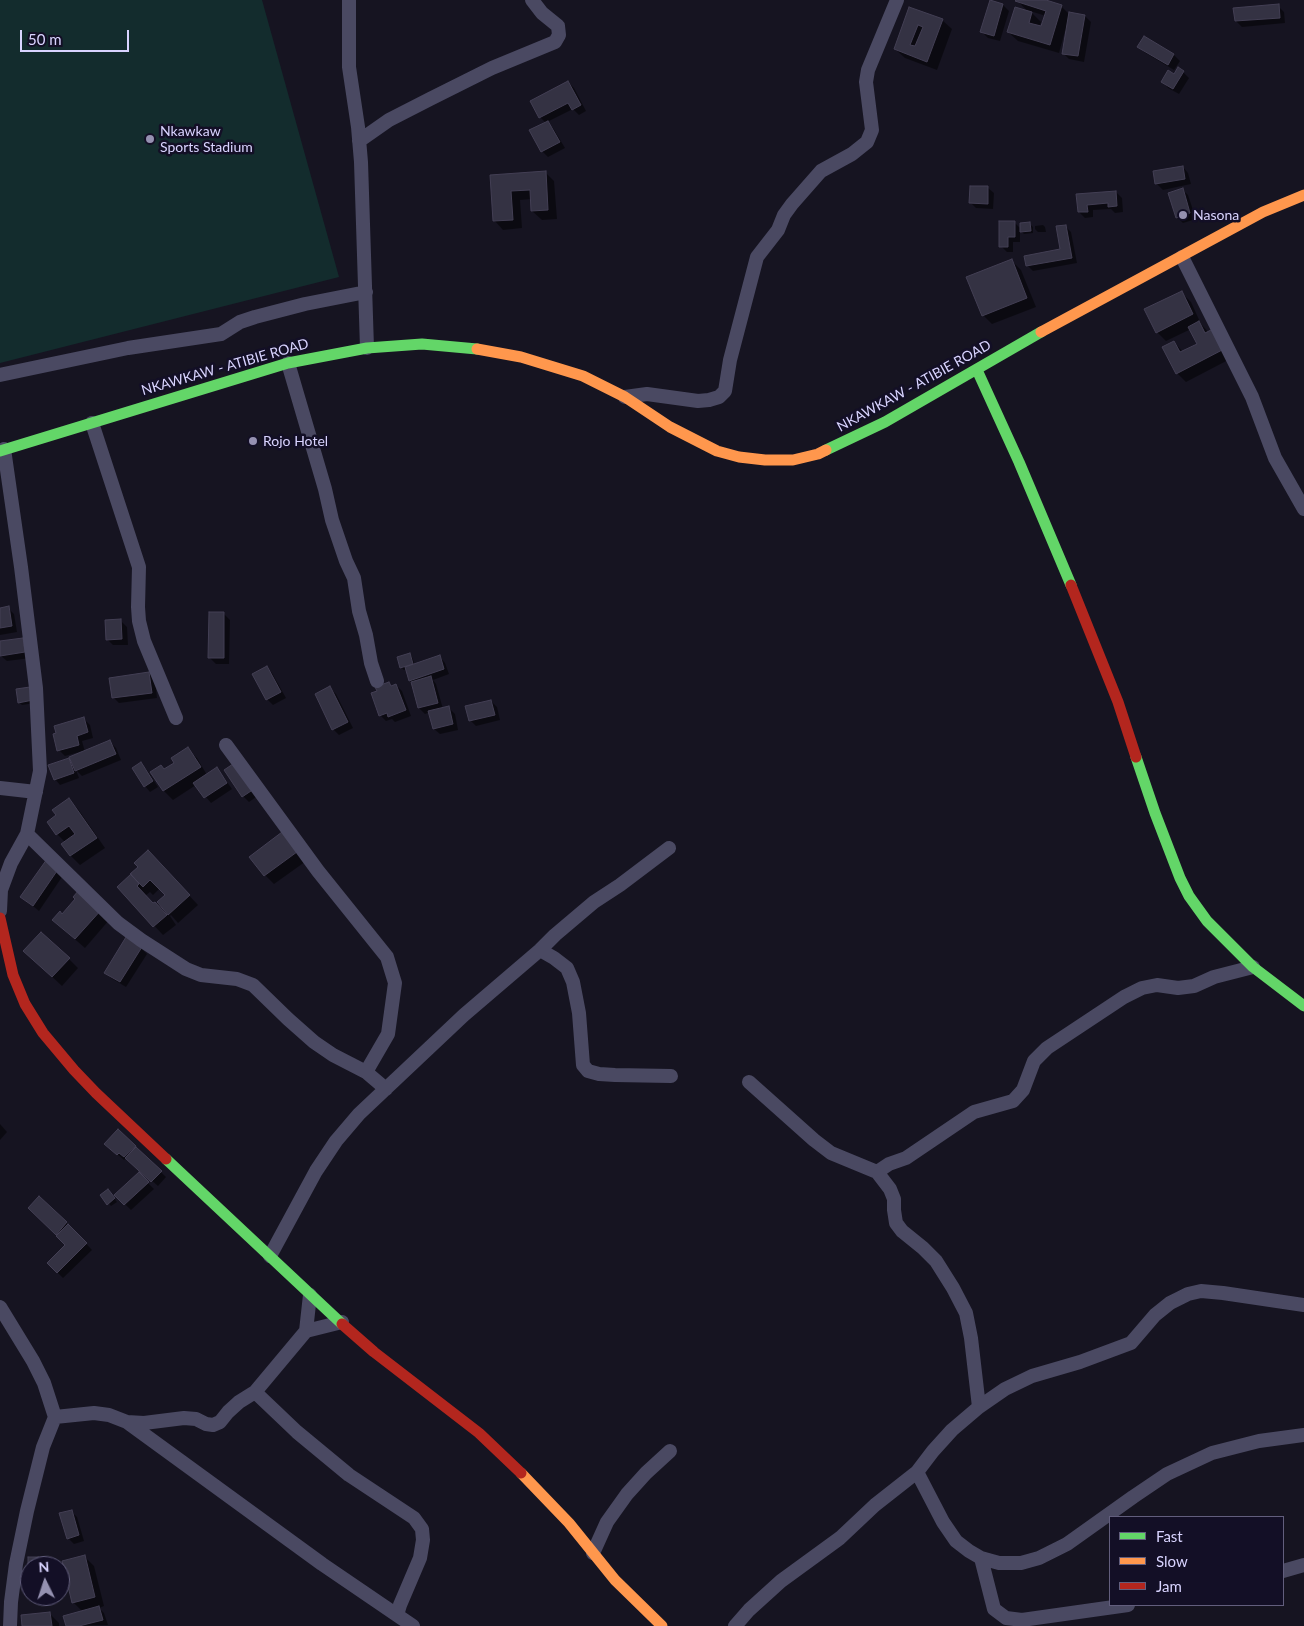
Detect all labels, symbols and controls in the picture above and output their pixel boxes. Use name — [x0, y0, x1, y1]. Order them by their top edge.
scale bar — [22, 20, 131, 52]
text: 50 m — [28, 30, 62, 48]
place label: Nkawkaw Sports Stadium — [160, 123, 253, 156]
marker: Nkawkaw Sports Stadium — [144, 133, 156, 145]
place label: Nasona — [1193, 207, 1239, 223]
marker: Nasona — [1177, 209, 1189, 221]
street label: NKAWKAW - ATIBIE ROAD — [139, 335, 311, 399]
street label: NKAWKAW - ATIBIE ROAD — [834, 337, 994, 435]
place label: Rojo Hotel — [263, 433, 328, 449]
marker: Rojo Hotel — [247, 435, 259, 447]
legend — [1109, 1516, 1284, 1606]
text: Fast — [1156, 1527, 1183, 1545]
text: Slow — [1156, 1552, 1188, 1570]
north arrow — [20, 1556, 70, 1606]
text: N — [38, 1558, 50, 1575]
text: Jam — [1156, 1577, 1182, 1595]

